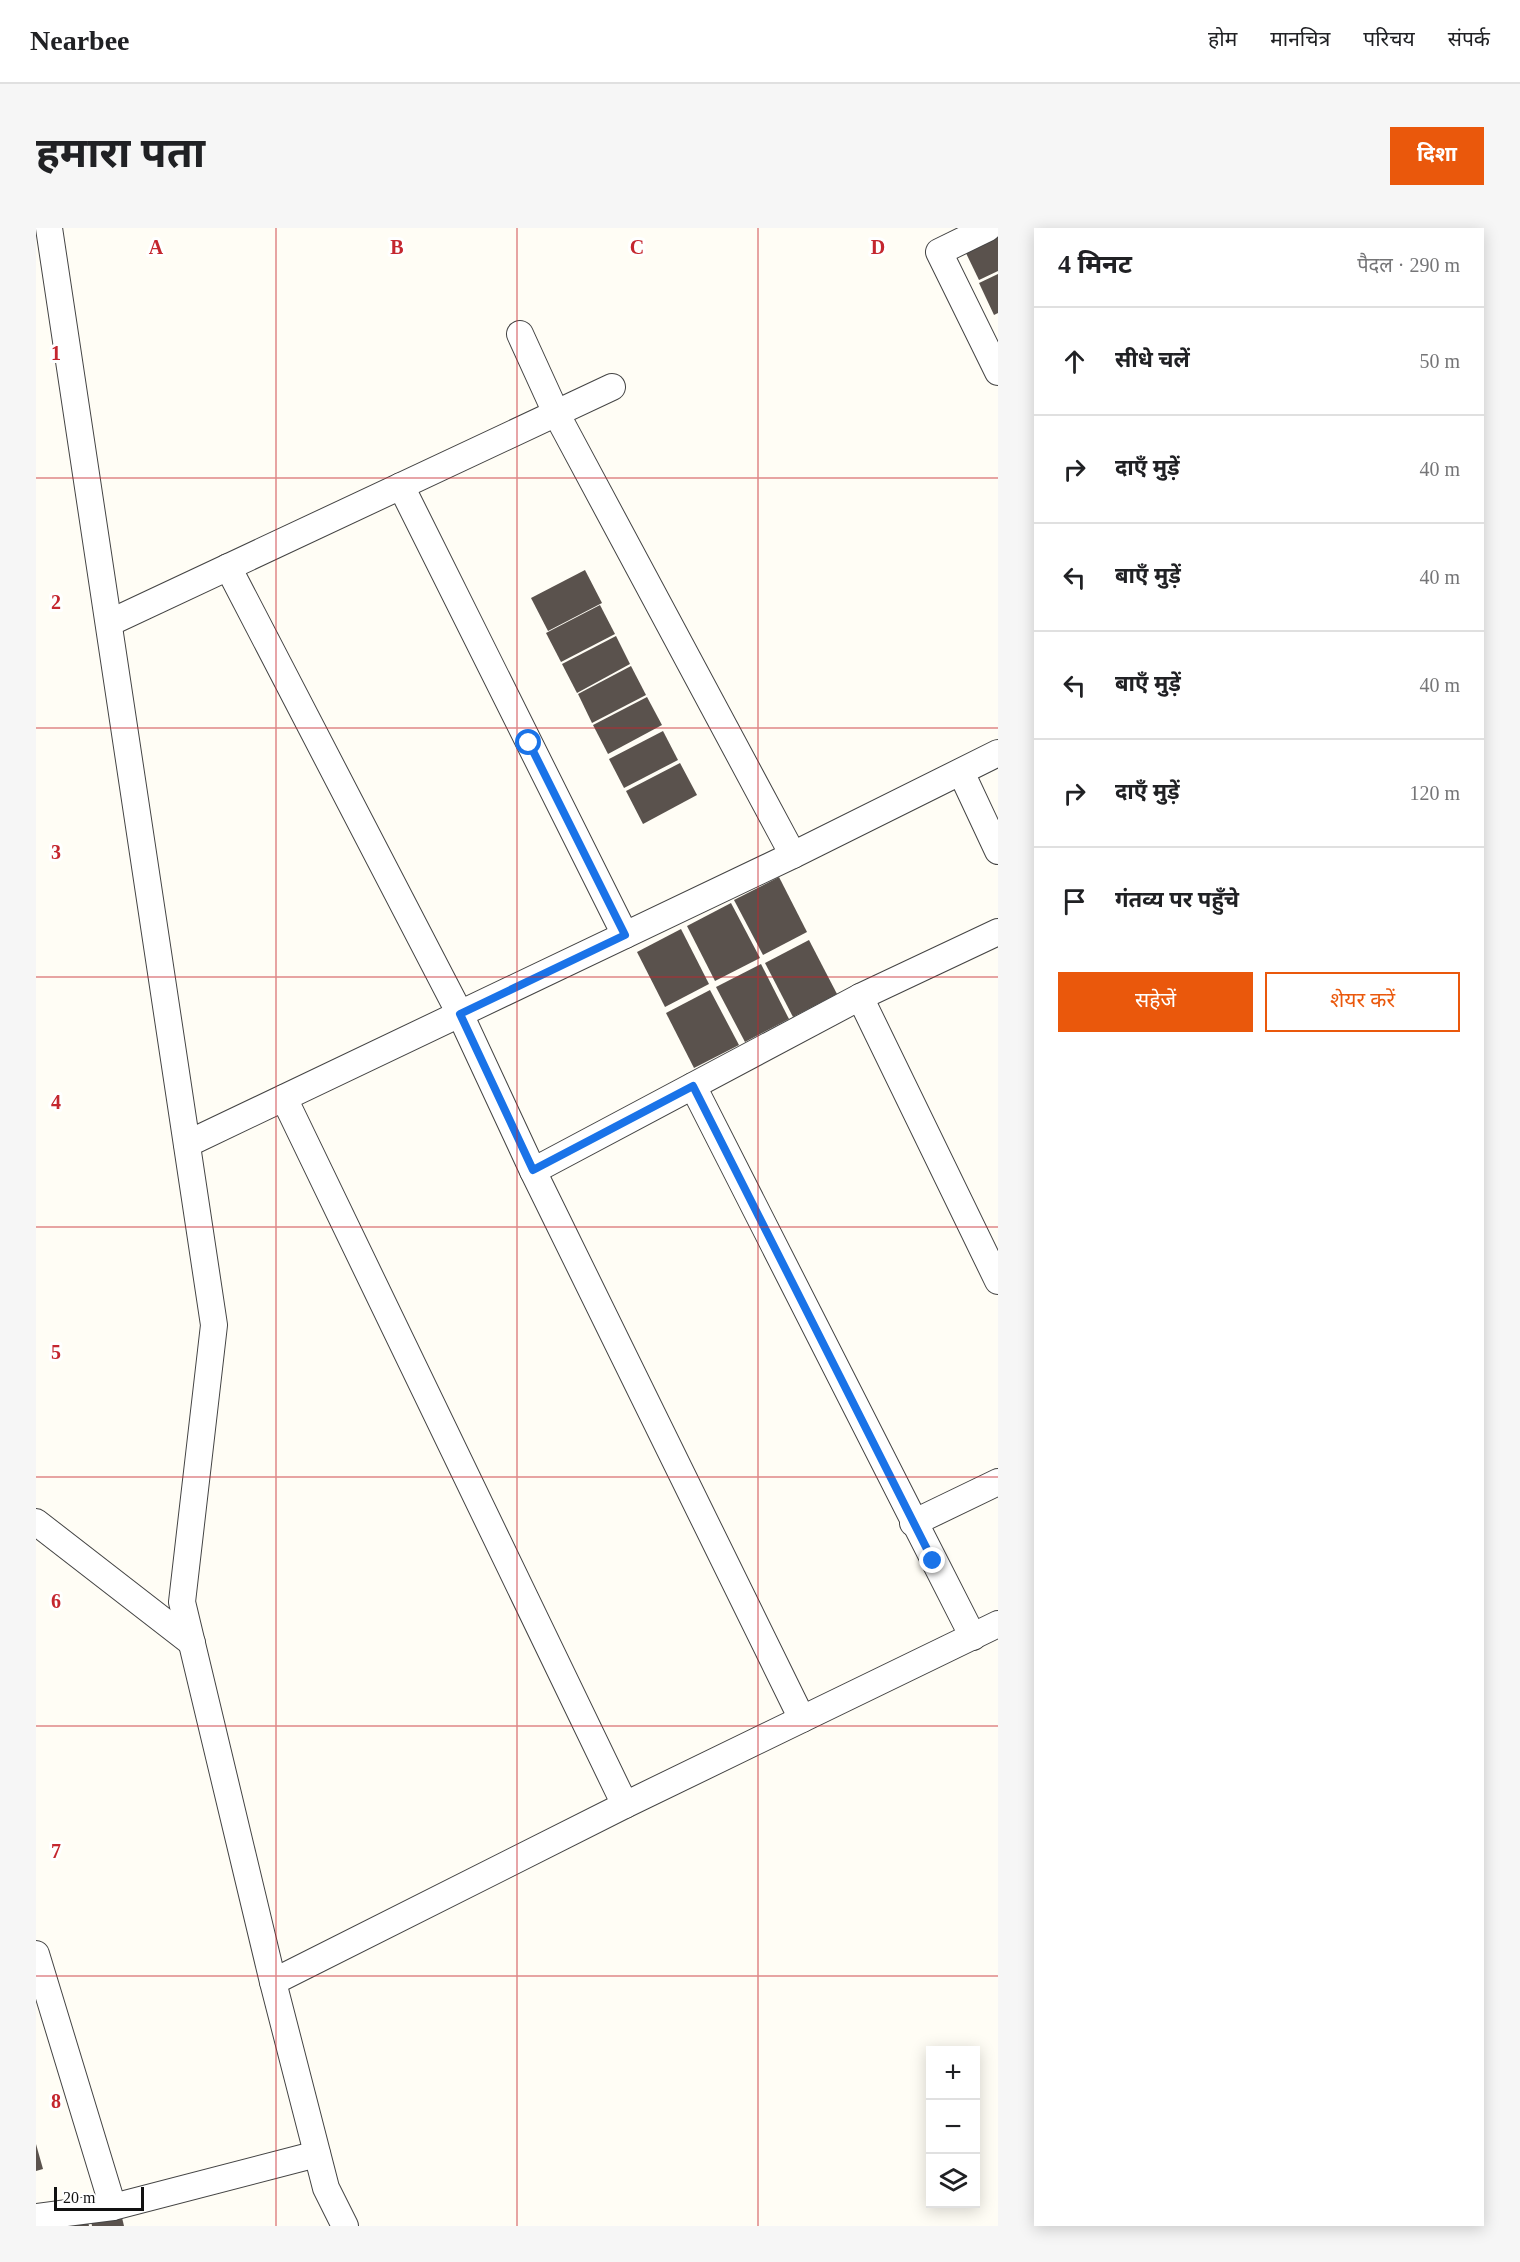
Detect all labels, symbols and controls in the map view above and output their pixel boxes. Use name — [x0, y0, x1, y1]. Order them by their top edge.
text: Nearbee — [30, 25, 130, 56]
text: होम — [1208, 27, 1237, 51]
text: मानचित्र — [1270, 27, 1330, 51]
text: परिचय — [1363, 27, 1415, 51]
text: संपर्क — [1448, 27, 1490, 51]
button: दिशा — [1390, 127, 1484, 185]
text: हमारा पता — [36, 130, 205, 176]
text: A — [149, 236, 164, 258]
text: B — [390, 236, 404, 258]
text: C — [630, 236, 644, 258]
text: D — [871, 236, 885, 258]
text: 4 मिनट — [1058, 250, 1132, 279]
text: पैदल · 290 m — [1357, 254, 1460, 276]
text: 1 — [51, 342, 61, 364]
icon: ahead — [1058, 345, 1091, 378]
text: सीधे चलें — [1115, 347, 1190, 372]
text: 50 m — [1419, 350, 1460, 372]
icon: right — [1058, 453, 1091, 486]
text: दाएँ मुड़ें — [1115, 455, 1180, 480]
text: 40 m — [1419, 458, 1460, 480]
icon: left — [1058, 561, 1091, 594]
text: बाएँ मुड़ें — [1115, 563, 1181, 588]
text: 40 m — [1419, 566, 1460, 588]
text: 2 — [51, 591, 61, 613]
icon: left — [1058, 669, 1091, 702]
text: बाएँ मुड़ें — [1115, 671, 1181, 696]
text: 40 m — [1419, 674, 1460, 696]
route start — [515, 729, 541, 755]
icon: right — [1058, 777, 1091, 810]
text: दाएँ मुड़ें — [1115, 779, 1180, 804]
text: 120 m — [1409, 782, 1460, 804]
text: 3 — [51, 841, 61, 863]
icon: arrive — [1058, 885, 1091, 918]
text: गंतव्य पर पहुँचे — [1115, 887, 1239, 912]
button: सहेजें — [1058, 972, 1253, 1032]
button: शेयर करें — [1265, 972, 1460, 1032]
text: 4 — [51, 1091, 61, 1113]
text: 5 — [51, 1341, 61, 1363]
route end — [919, 1547, 945, 1573]
text: 6 — [51, 1590, 61, 1612]
text: 7 — [51, 1840, 61, 1862]
map controls — [926, 2046, 980, 2208]
button: + — [926, 2046, 980, 2100]
text: 8 — [51, 2090, 61, 2112]
button: − — [926, 2100, 980, 2154]
button: layers — [926, 2154, 980, 2208]
scale bar — [54, 2184, 144, 2212]
text: 20 m — [63, 2189, 95, 2206]

